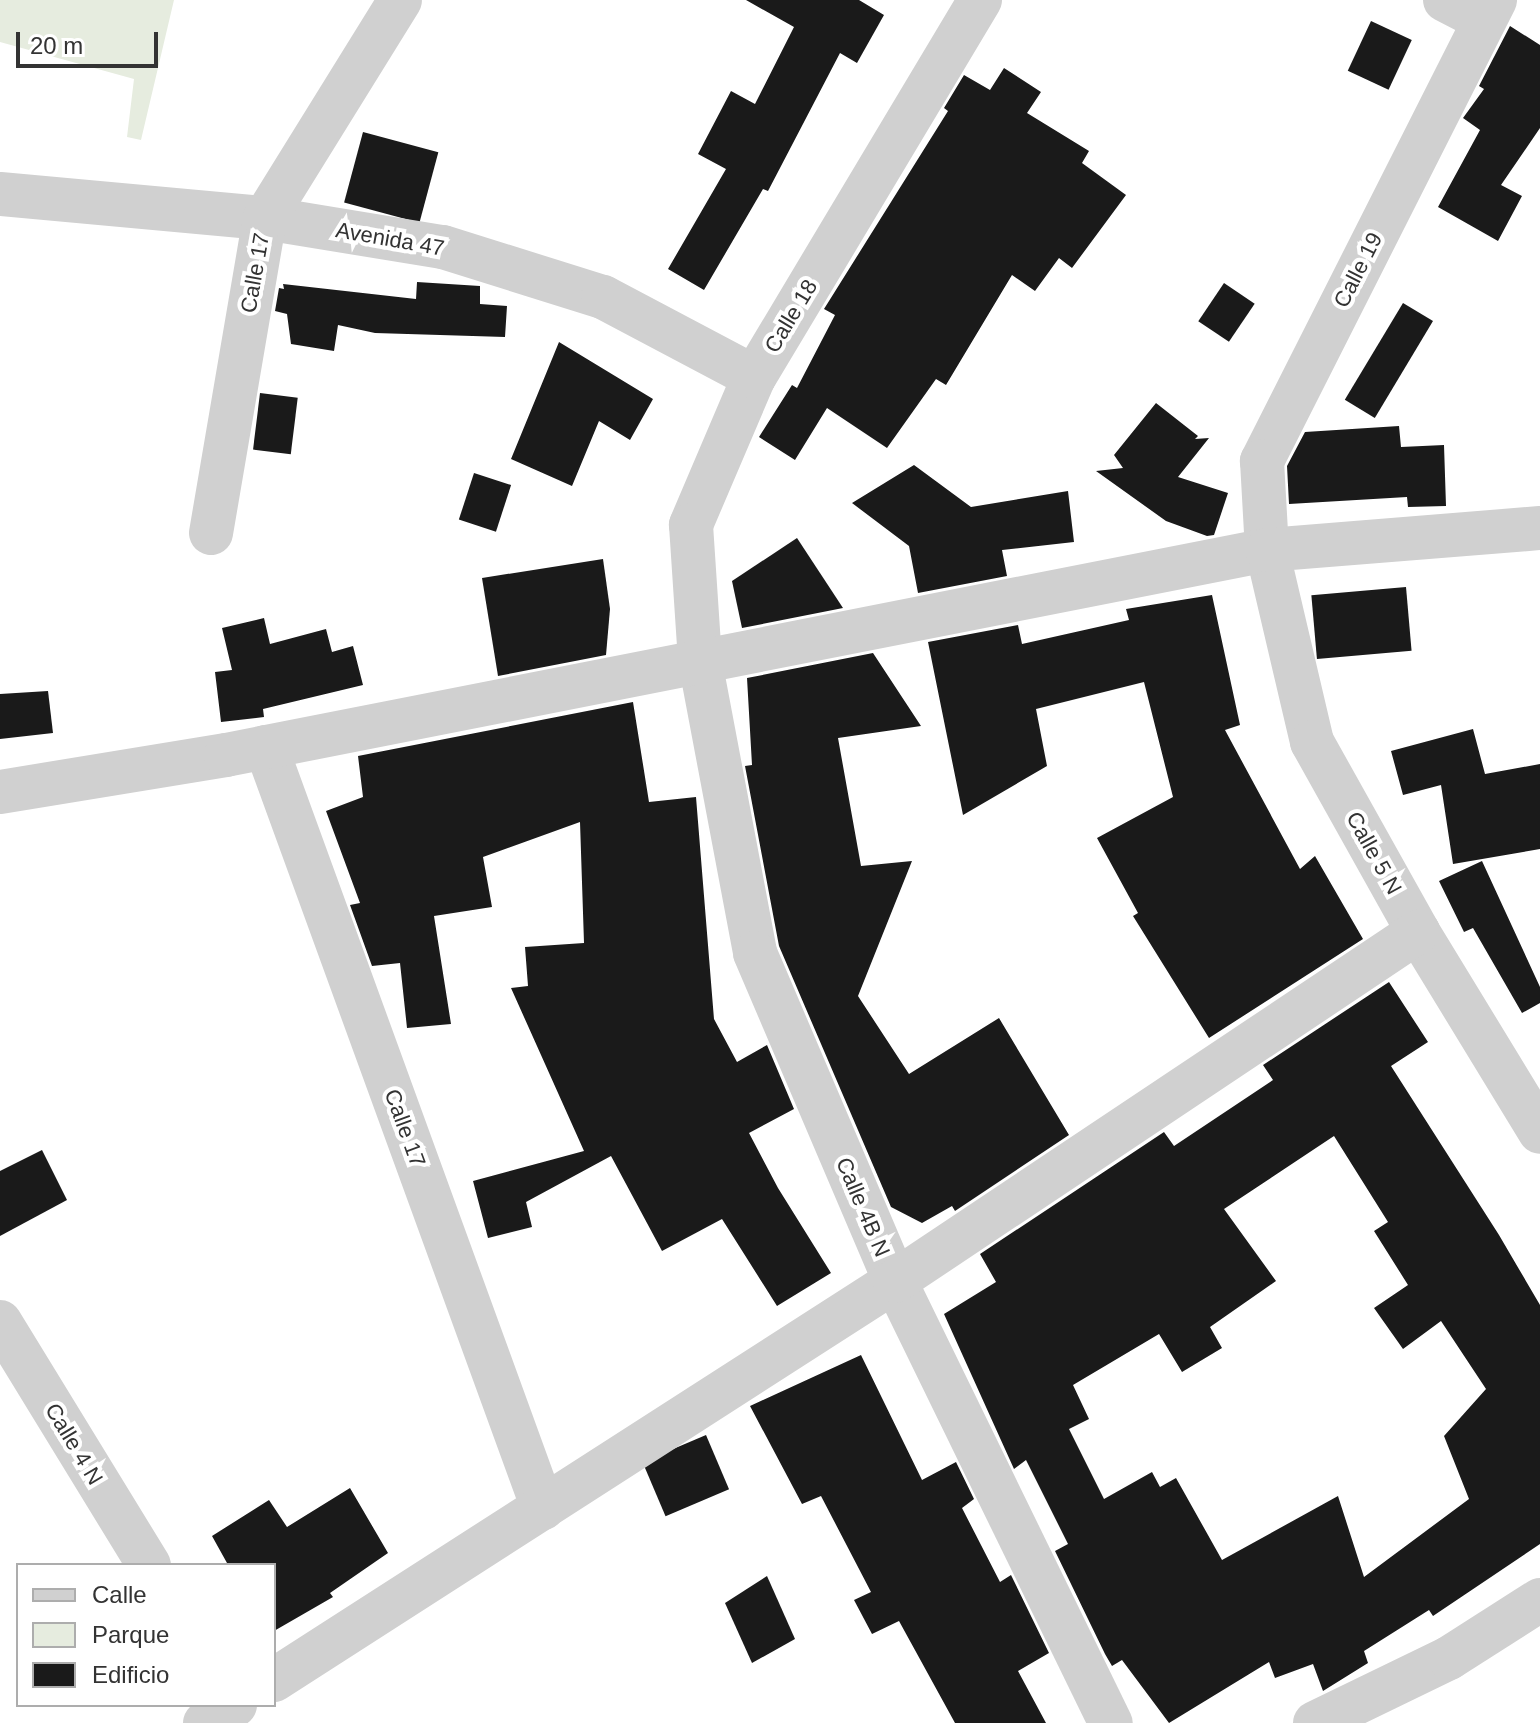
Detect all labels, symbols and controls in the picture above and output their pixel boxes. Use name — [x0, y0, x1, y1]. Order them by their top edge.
scale bar — [20, 16, 162, 66]
text: 20 m — [30, 32, 83, 59]
street label: Avenida 47 — [334, 216, 446, 262]
street label: Calle 19 — [1328, 228, 1388, 312]
street label: Calle 17 — [235, 231, 275, 315]
street label: Calle 18 — [759, 275, 823, 357]
street label: Calle 5 N — [1341, 807, 1407, 899]
street label: Calle 17 — [379, 1086, 431, 1170]
street label: Calle 4B N — [830, 1153, 896, 1261]
street label: Calle 4 N — [39, 1398, 109, 1490]
legend — [16, 1563, 276, 1707]
text: Calle — [92, 1581, 147, 1608]
text: Parque — [92, 1621, 169, 1648]
text: Edificio — [92, 1661, 169, 1688]

